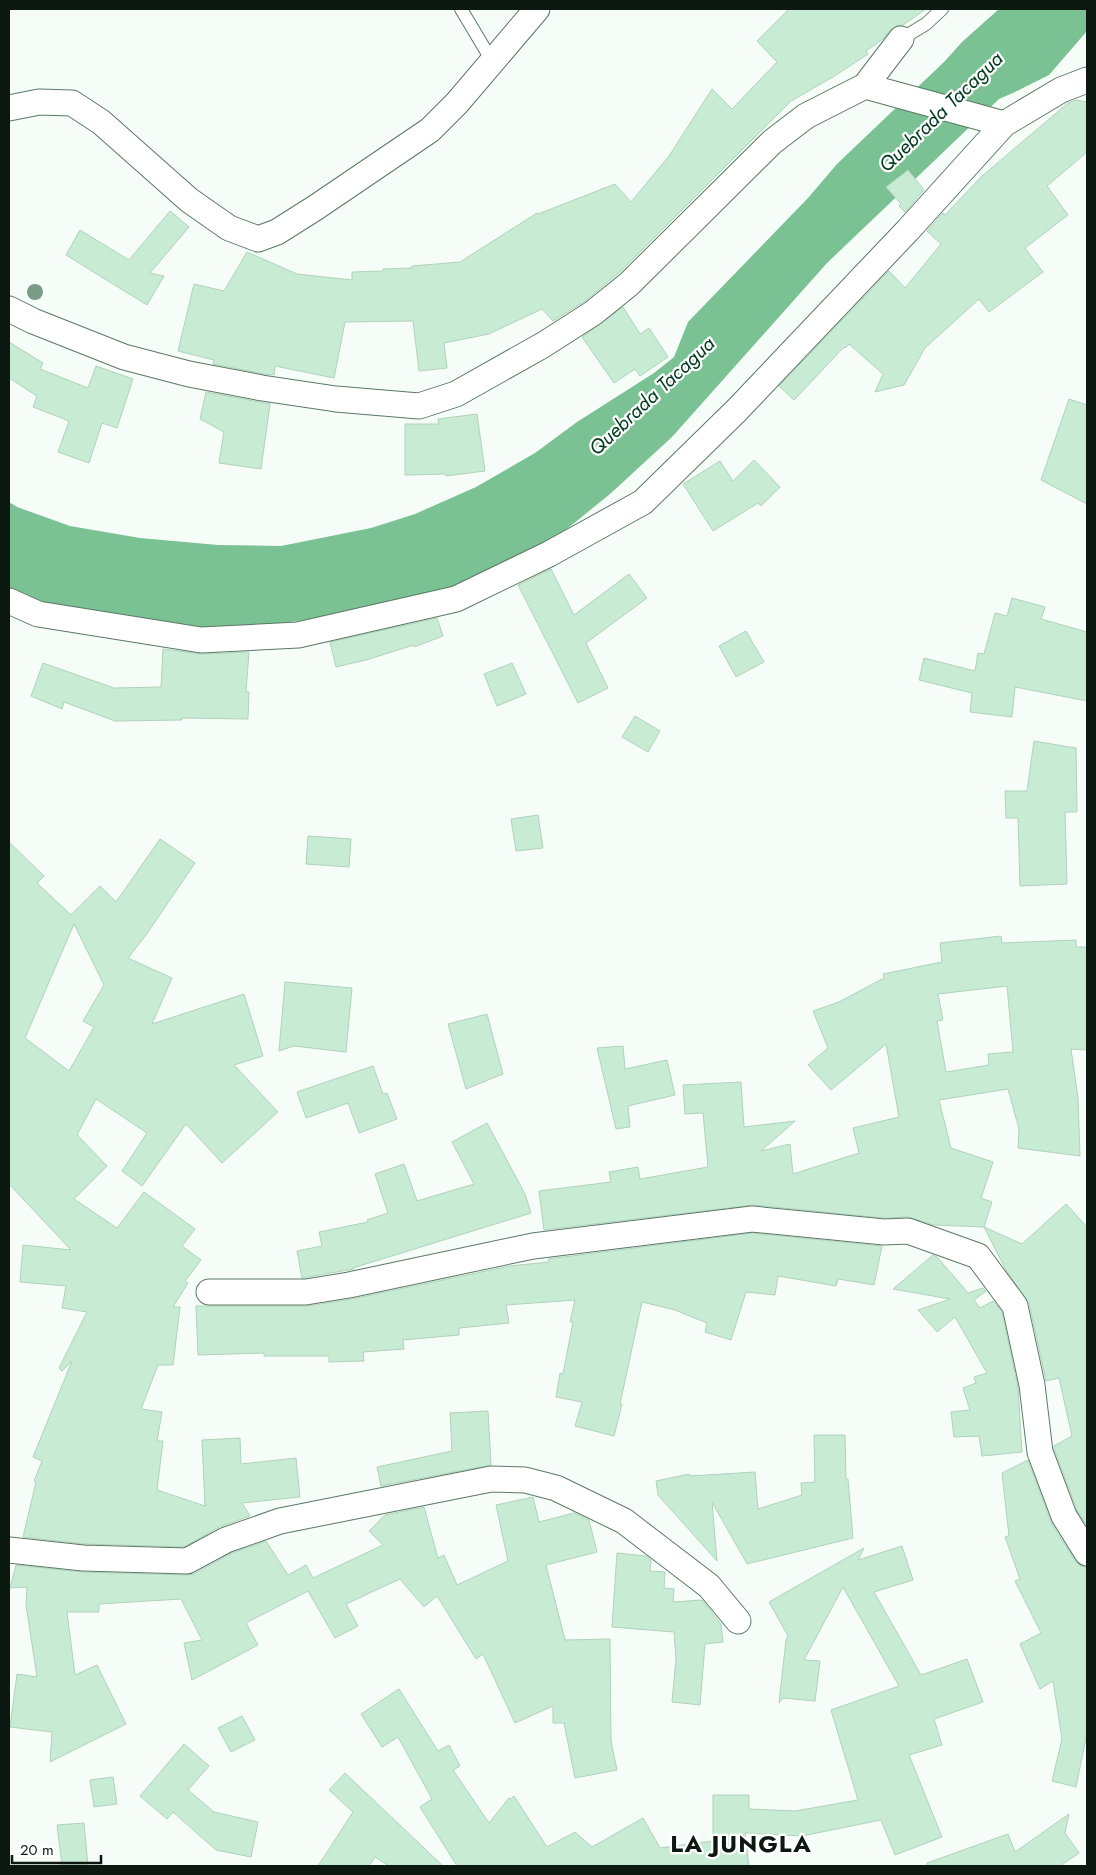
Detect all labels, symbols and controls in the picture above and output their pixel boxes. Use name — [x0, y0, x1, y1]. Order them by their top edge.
water label: Quebrada Tacagua — [872, 45, 1010, 179]
water label: Quebrada Tacagua — [582, 330, 722, 462]
district label: LA JUNGLA — [670, 1826, 812, 1861]
scale bar — [12, 1832, 101, 1864]
text: 20 m — [20, 1839, 54, 1861]

